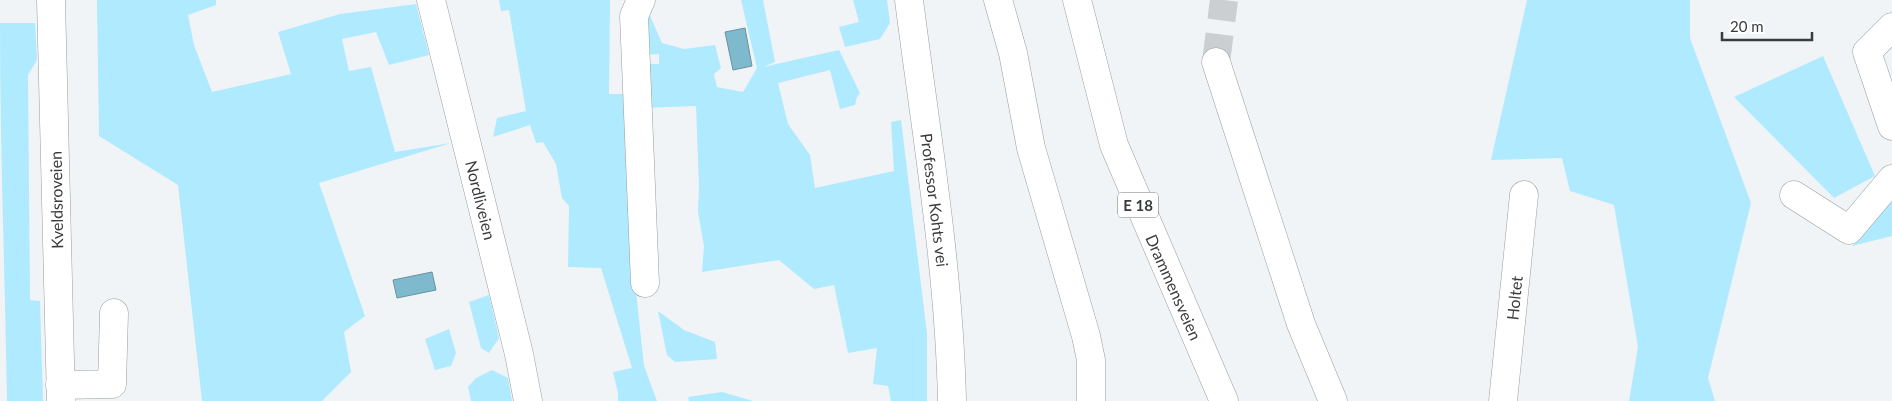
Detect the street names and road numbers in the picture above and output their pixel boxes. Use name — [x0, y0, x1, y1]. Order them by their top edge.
street label: Professor Kohts vei — [917, 132, 953, 268]
street label: Kveldsroveien — [46, 151, 66, 249]
street label: Nordliveien — [462, 158, 500, 242]
road number: E 18 — [1118, 192, 1158, 218]
street label: Drammensveien — [1142, 231, 1206, 343]
street label: Holtet — [1502, 275, 1526, 321]

